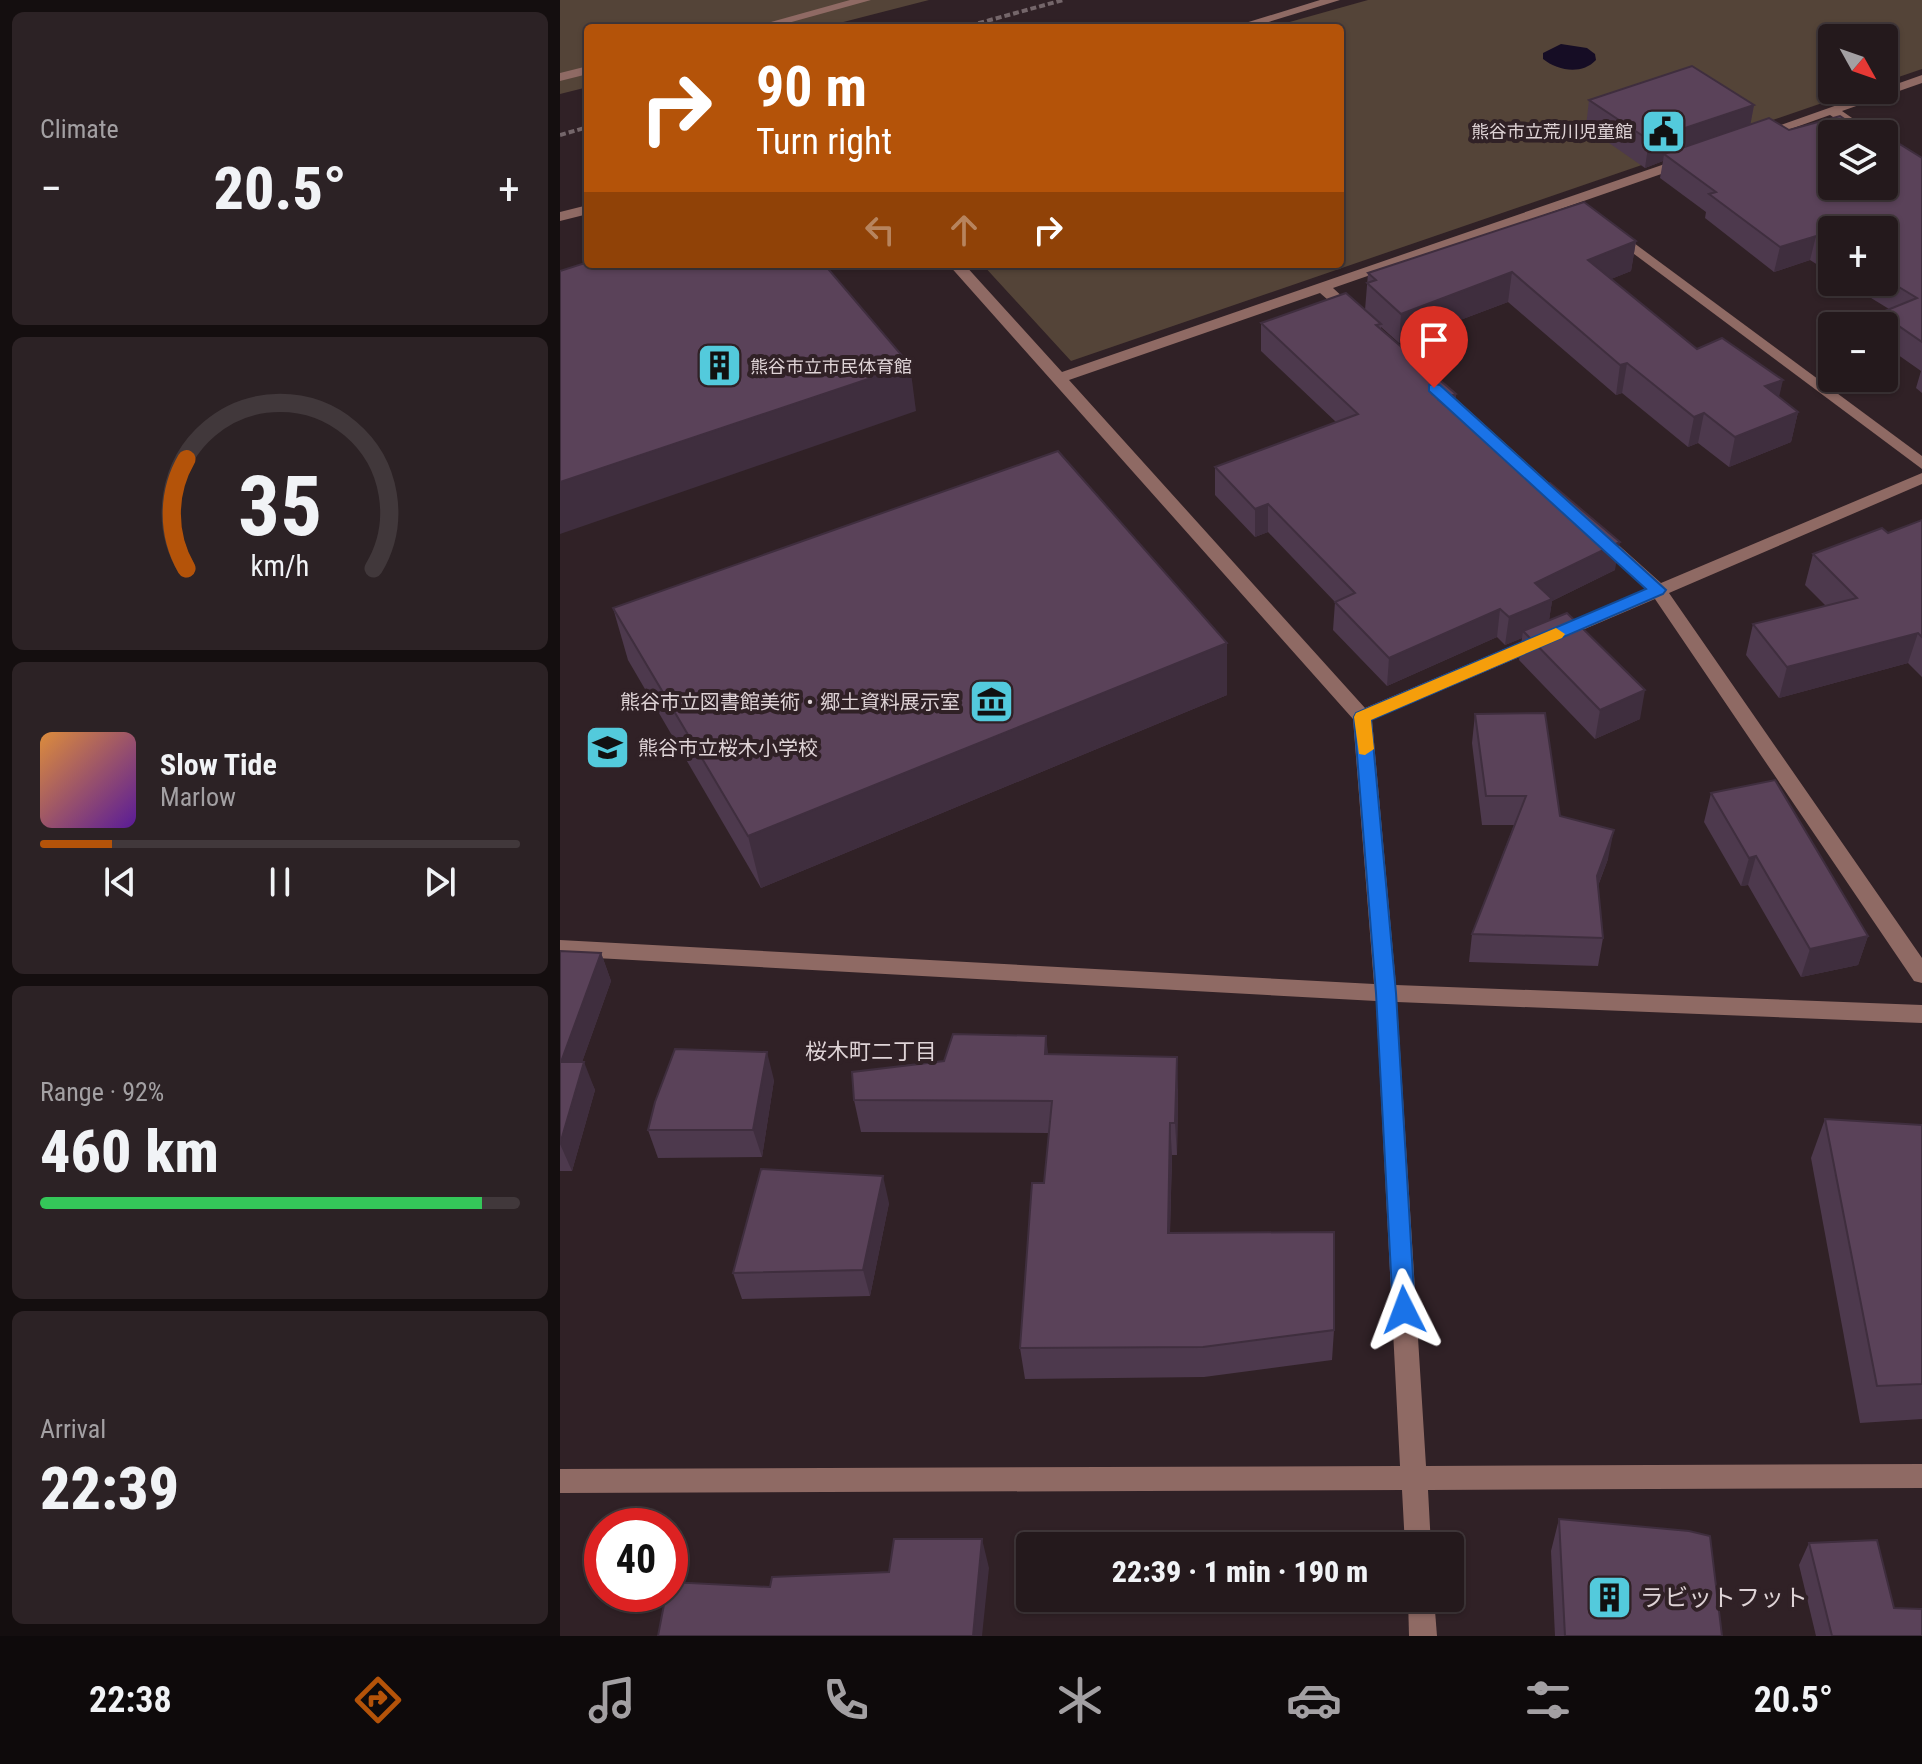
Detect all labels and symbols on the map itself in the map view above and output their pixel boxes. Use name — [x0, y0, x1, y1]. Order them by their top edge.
north arrow — [1818, 24, 1898, 104]
public building icon: 熊谷市立荒川児童館 — [1640, 107, 1688, 155]
place label: 熊谷市立荒川児童館 — [1471, 121, 1633, 142]
pin — [1400, 306, 1468, 388]
building icon: 熊谷市立市民体育館 — [695, 342, 743, 390]
place label: 熊谷市立市民体育館 — [750, 356, 912, 377]
museum icon: 熊谷市立図書館美術・郷土資料展示室 — [967, 678, 1015, 726]
place label: 熊谷市立図書館美術・郷土資料展示室 — [620, 690, 960, 714]
school or university icon: 熊谷市立桜木小学校 — [583, 724, 631, 772]
place label: 熊谷市立桜木小学校 — [638, 736, 818, 760]
district label: 桜木町二丁目 — [805, 1039, 937, 1064]
position arrow — [1362, 1268, 1446, 1352]
speed limit sign: 40 — [584, 1508, 688, 1612]
building icon: ラビットフット — [1585, 1574, 1633, 1622]
place label: ラビットフット — [1640, 1584, 1808, 1612]

